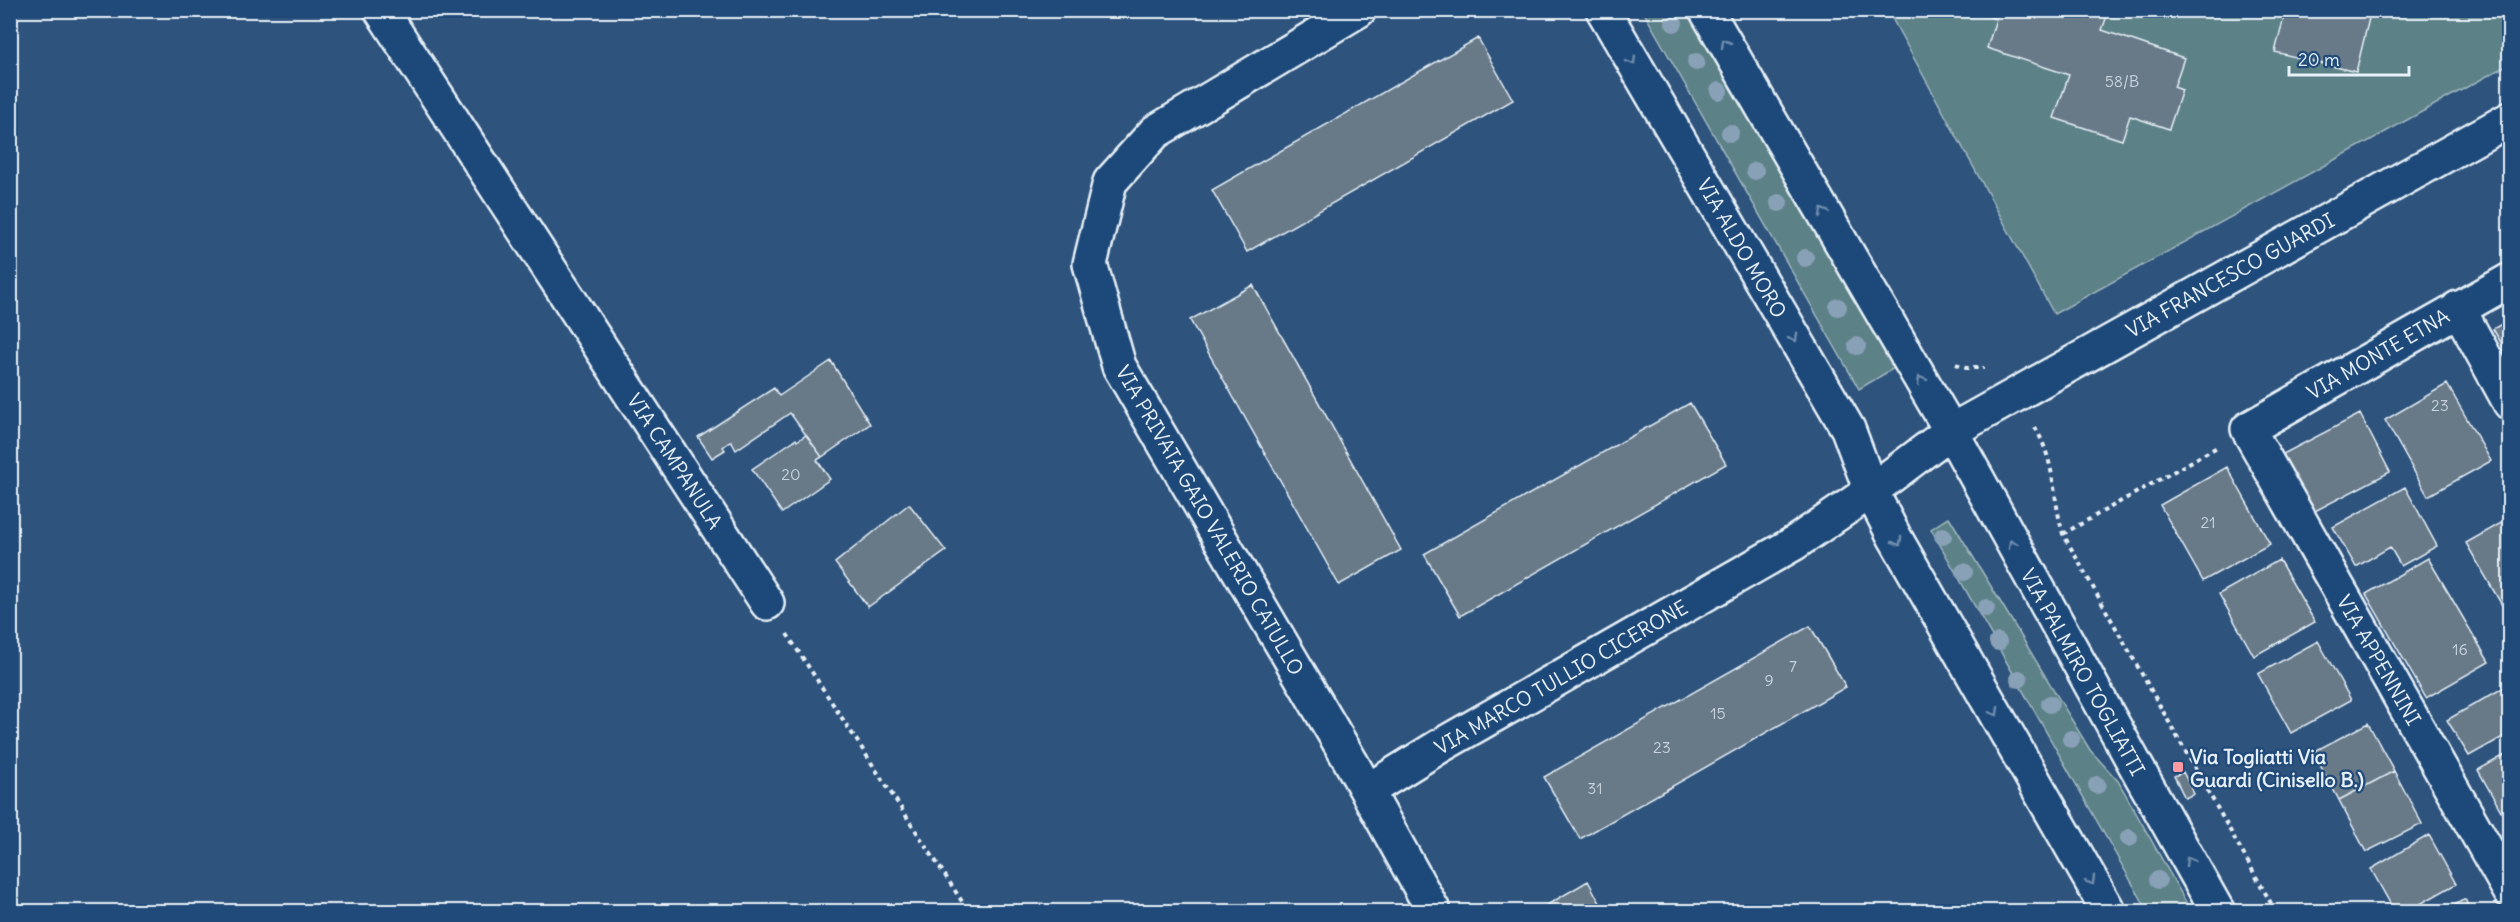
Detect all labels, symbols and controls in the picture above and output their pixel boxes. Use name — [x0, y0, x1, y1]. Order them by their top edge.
one-way arrow — [1721, 39, 1732, 50]
scale bar — [2289, 39, 2409, 77]
text: 20 m — [2298, 48, 2340, 71]
one-way arrow — [1625, 55, 1637, 65]
house number: 58/B — [2105, 71, 2139, 91]
street label: VIA ALDO MORO — [1692, 174, 1792, 322]
street label: VIA FRANCESCO GUARDI — [2121, 207, 2339, 343]
one-way arrow — [1819, 208, 1830, 218]
street label: VIA MONTE ETNA — [2302, 303, 2454, 405]
one-way arrow — [1787, 332, 1799, 342]
street label: VIA PRIVATA GAIO VALERIO CATULLO — [1111, 361, 1309, 679]
one-way arrow — [1917, 376, 1929, 387]
street label: VIA CAMPANULA — [622, 389, 728, 534]
house number: 23 — [2431, 395, 2449, 415]
house number: 20 — [781, 464, 801, 484]
house number: 21 — [2200, 512, 2216, 532]
one-way arrow — [1891, 536, 1902, 547]
one-way arrow — [2008, 540, 2019, 550]
street label: VIA PALMIRO TOGLIATTI — [2016, 564, 2150, 780]
street label: VIA APPENNINI — [2332, 590, 2426, 730]
street label: VIA MARCO TULLIO CICERONE — [1430, 594, 1692, 760]
house number: 16 — [2452, 639, 2468, 659]
house number: 7 — [1789, 656, 1797, 676]
house number: 9 — [1764, 670, 1774, 690]
house number: 15 — [1710, 703, 1726, 723]
one-way arrow — [1987, 706, 1999, 716]
house number: 23 — [1653, 737, 1671, 757]
place label: Via Togliatti Via Guardi (Cinisello B.) — [2190, 744, 2364, 792]
marker: Via Togliatti Via Guardi (Cinisello B.) — [2171, 760, 2185, 774]
house number: 31 — [1587, 778, 1603, 798]
one-way arrow — [2185, 857, 2197, 867]
one-way arrow — [2084, 875, 2095, 885]

